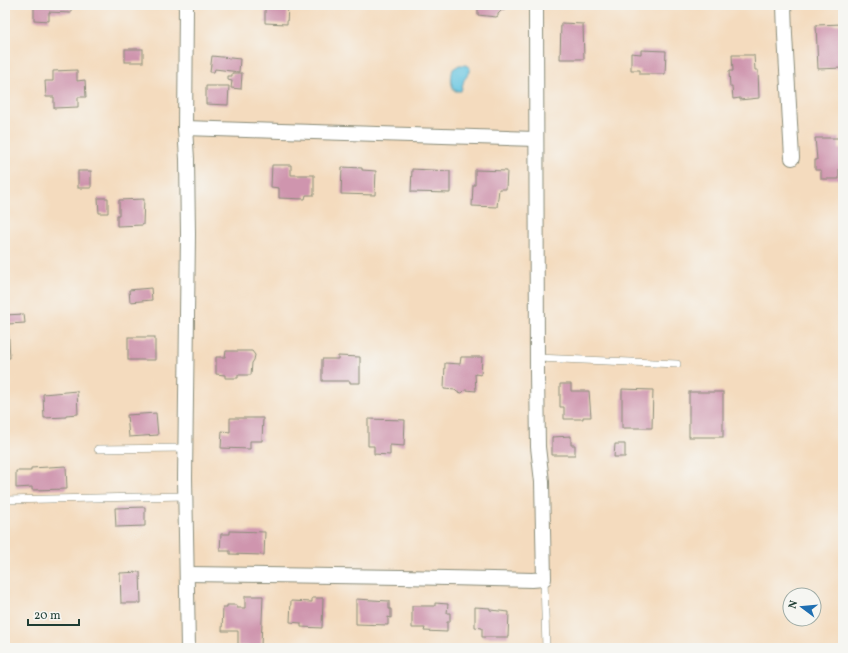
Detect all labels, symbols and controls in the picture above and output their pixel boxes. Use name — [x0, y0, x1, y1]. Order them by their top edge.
north arrow — [782, 587, 822, 627]
text: N — [786, 599, 802, 611]
scale bar — [28, 601, 79, 627]
text: 20 m — [34, 608, 61, 624]

